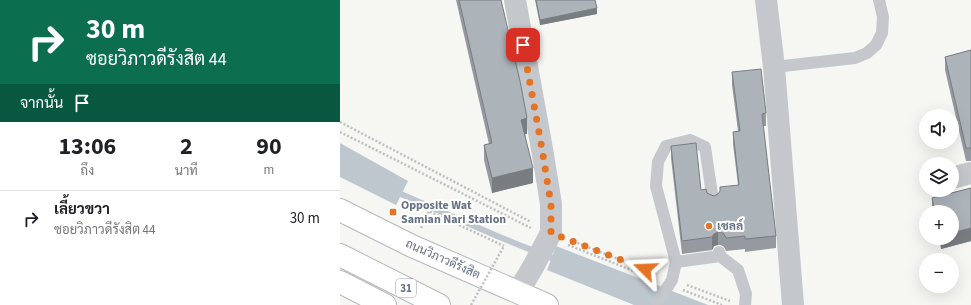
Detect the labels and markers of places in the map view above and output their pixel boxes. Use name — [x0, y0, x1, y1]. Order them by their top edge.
pin — [506, 28, 540, 62]
place label: Opposite Wat Samian Nari Station — [401, 197, 506, 228]
marker: Opposite Wat Samian Nari Station — [388, 207, 398, 217]
place label: เชลล์ — [717, 218, 744, 235]
marker: เชลล์ — [704, 221, 714, 231]

